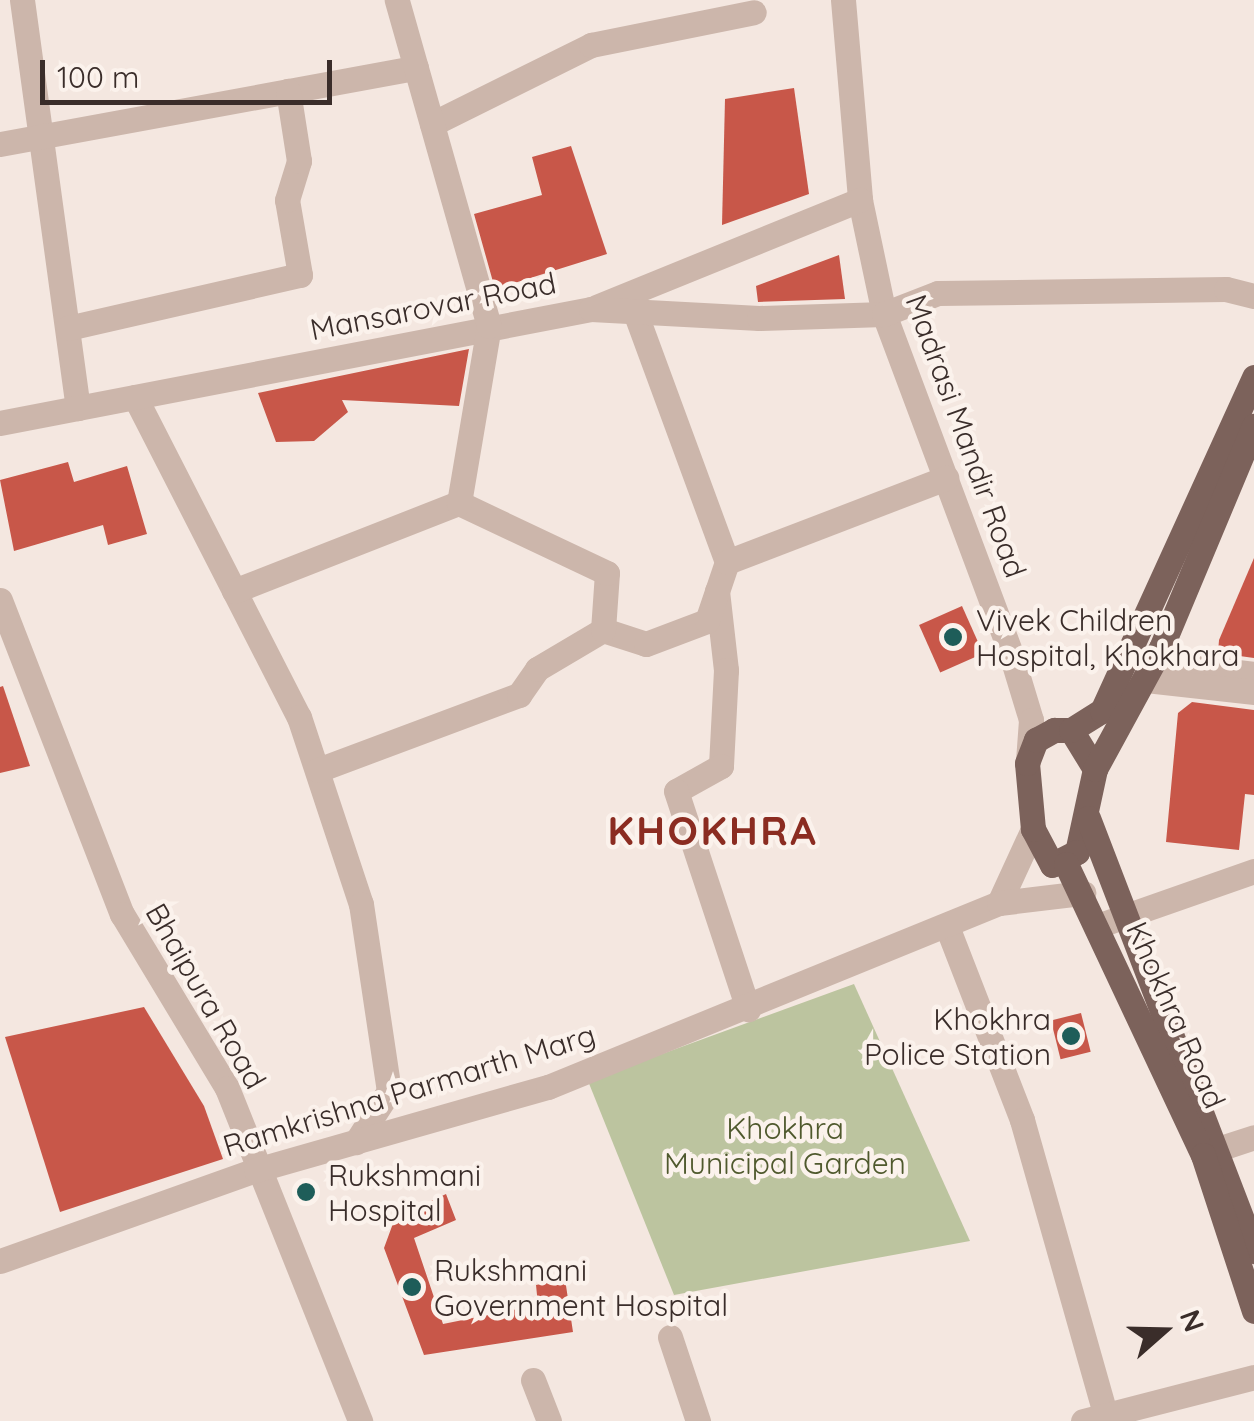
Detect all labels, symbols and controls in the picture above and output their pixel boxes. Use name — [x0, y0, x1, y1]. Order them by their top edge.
scale bar — [45, 40, 338, 102]
text: 100 m — [57, 58, 139, 96]
street label: Mansarovar Road — [307, 264, 559, 348]
street label: Madrasi Mandir Road — [898, 290, 1034, 582]
place label: Vivek Children Hospital, Khokhara — [976, 602, 1240, 672]
marker: Vivek Children Hospital, Khokhara — [940, 624, 966, 650]
district label: KHOKHRA — [608, 806, 818, 854]
street label: Bhaipura Road — [138, 897, 274, 1095]
street label: Khokhra Road — [1119, 916, 1233, 1114]
place label: Khokhra Police Station — [864, 1001, 1051, 1072]
street label: Ramkrishna Parmarth Marg — [219, 1016, 599, 1164]
marker: Khokhra Police Station — [1060, 1025, 1082, 1047]
park label: Khokhra Municipal Garden — [664, 1110, 906, 1180]
place label: Rukshmani Hospital — [328, 1157, 481, 1228]
marker: Rukshmani Hospital — [293, 1179, 319, 1205]
place label: Rukshmani Government Hospital — [434, 1252, 728, 1322]
marker: Rukshmani Government Hospital — [399, 1274, 425, 1300]
north arrow — [1114, 1281, 1214, 1381]
text: N — [1173, 1305, 1213, 1336]

